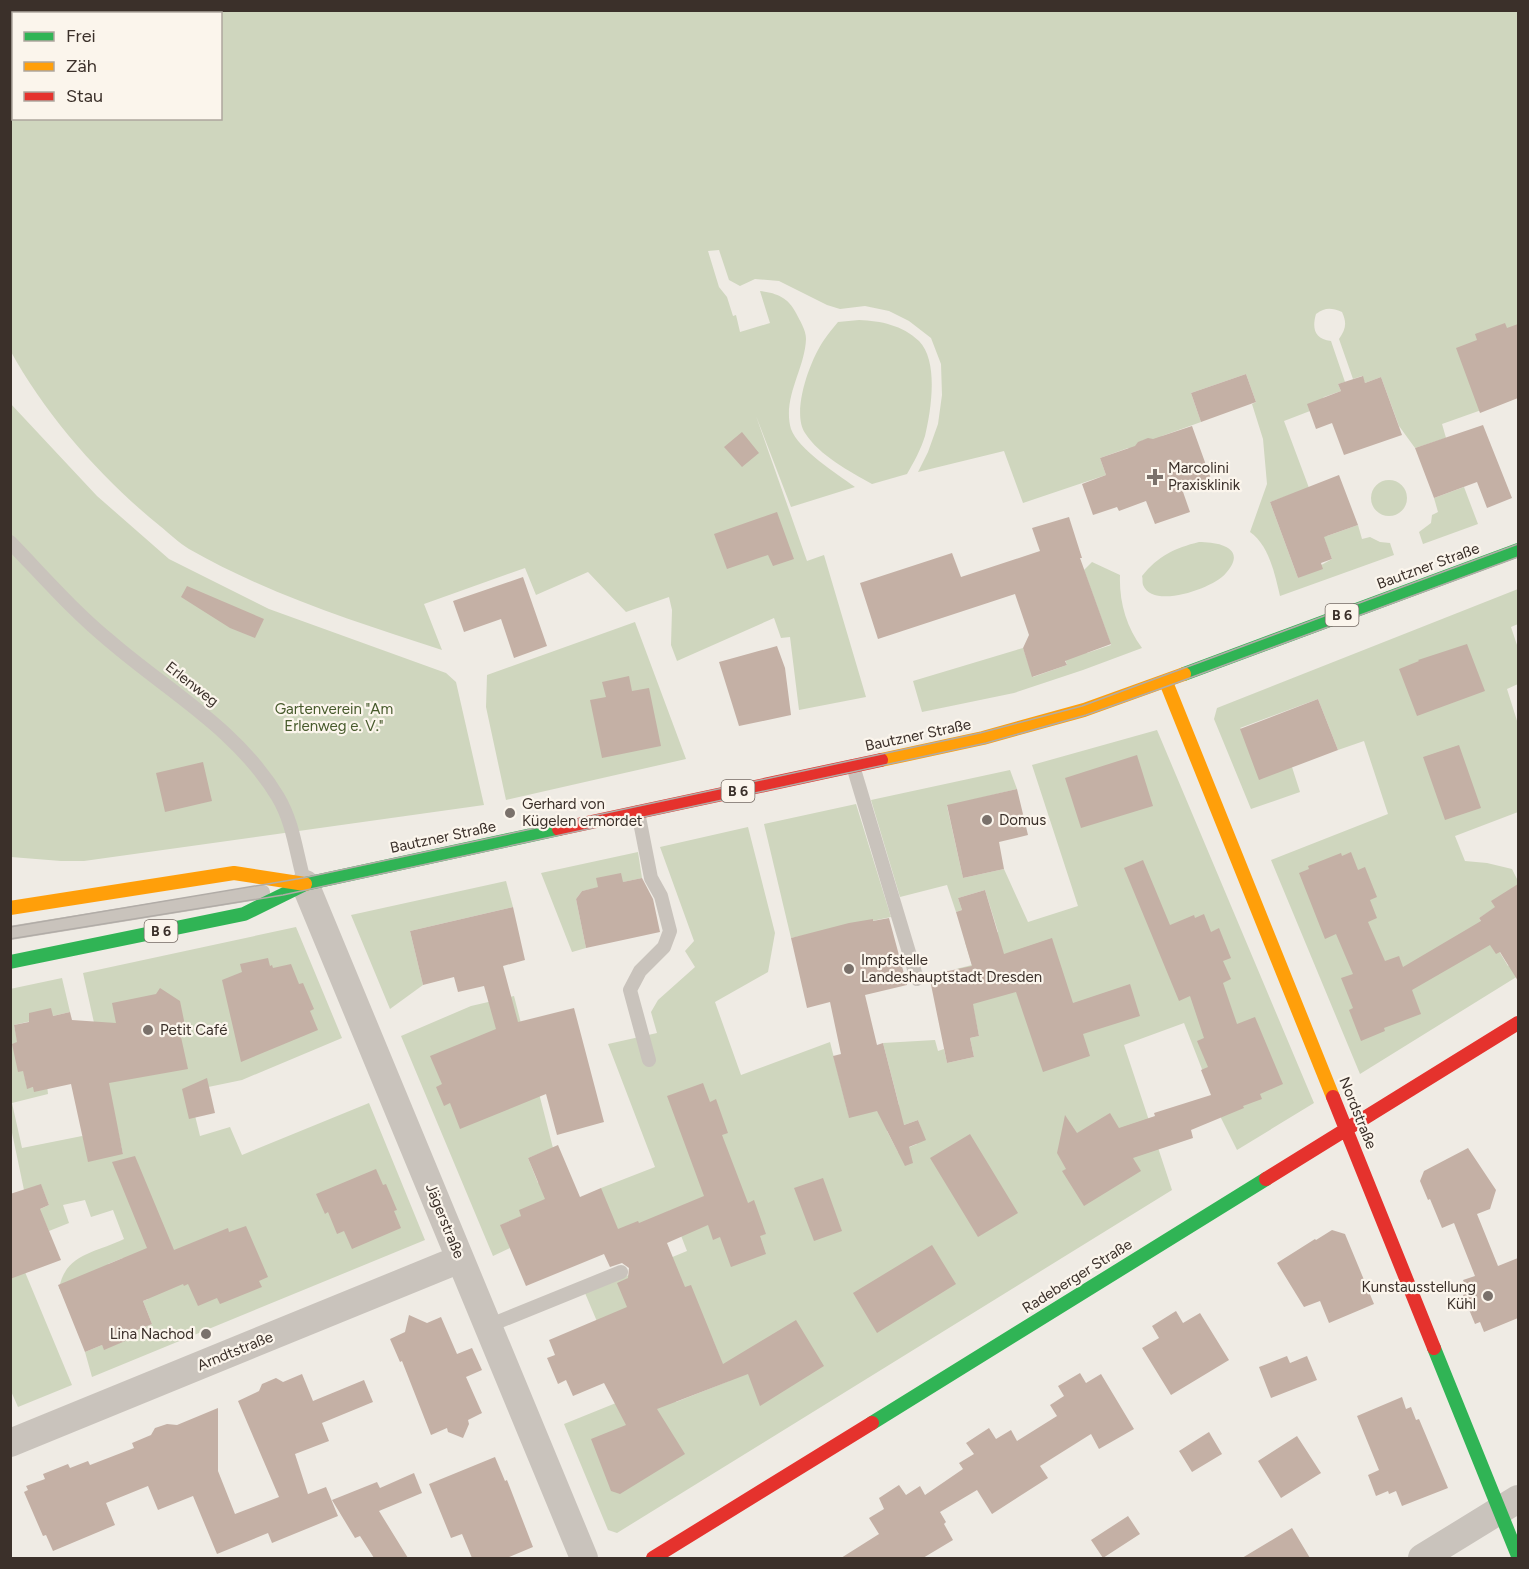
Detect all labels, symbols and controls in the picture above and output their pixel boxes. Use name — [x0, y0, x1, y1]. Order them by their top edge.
legend — [12, 12, 222, 120]
text: Frei — [66, 25, 96, 47]
text: Zäh — [66, 55, 97, 77]
text: Stau — [66, 85, 103, 107]
place label: Marcolini Praxisklinik — [1168, 459, 1241, 494]
marker: Marcolini Praxisklinik — [1146, 468, 1164, 486]
street label: Bautzner Straße — [1374, 539, 1482, 593]
road number: B 6 — [1326, 604, 1358, 626]
street label: Erlenweg — [162, 658, 222, 710]
park label: Gartenverein "Am Erlenweg e. V." — [275, 700, 393, 735]
street label: Bautzner Straße — [863, 715, 973, 755]
road number: B 6 — [722, 780, 754, 802]
place label: Gerhard von Kügelen ermordet — [522, 795, 643, 830]
marker: Gerhard von Kügelen ermordet — [503, 806, 517, 820]
place label: Domus — [999, 811, 1046, 829]
marker: Domus — [980, 813, 994, 827]
street label: Bautzner Straße — [388, 817, 498, 857]
road number: B 6 — [144, 920, 178, 942]
place label: Impfstelle Landeshauptstadt Dresden — [861, 951, 1042, 986]
marker: Impfstelle Landeshauptstadt Dresden — [842, 962, 856, 976]
place label: Petit Café — [160, 1021, 227, 1039]
marker: Petit Café — [141, 1023, 155, 1037]
street label: Nordstraße — [1335, 1074, 1381, 1152]
street label: Jägerstraße — [422, 1181, 468, 1261]
street label: Radeberger Straße — [1019, 1235, 1135, 1317]
place label: Kunstausstellung Kühl — [1362, 1278, 1476, 1313]
marker: Kunstausstellung Kühl — [1481, 1289, 1495, 1303]
place label: Lina Nachod — [110, 1325, 194, 1343]
marker: Lina Nachod — [199, 1327, 213, 1341]
street label: Arndtstraße — [194, 1328, 276, 1374]

